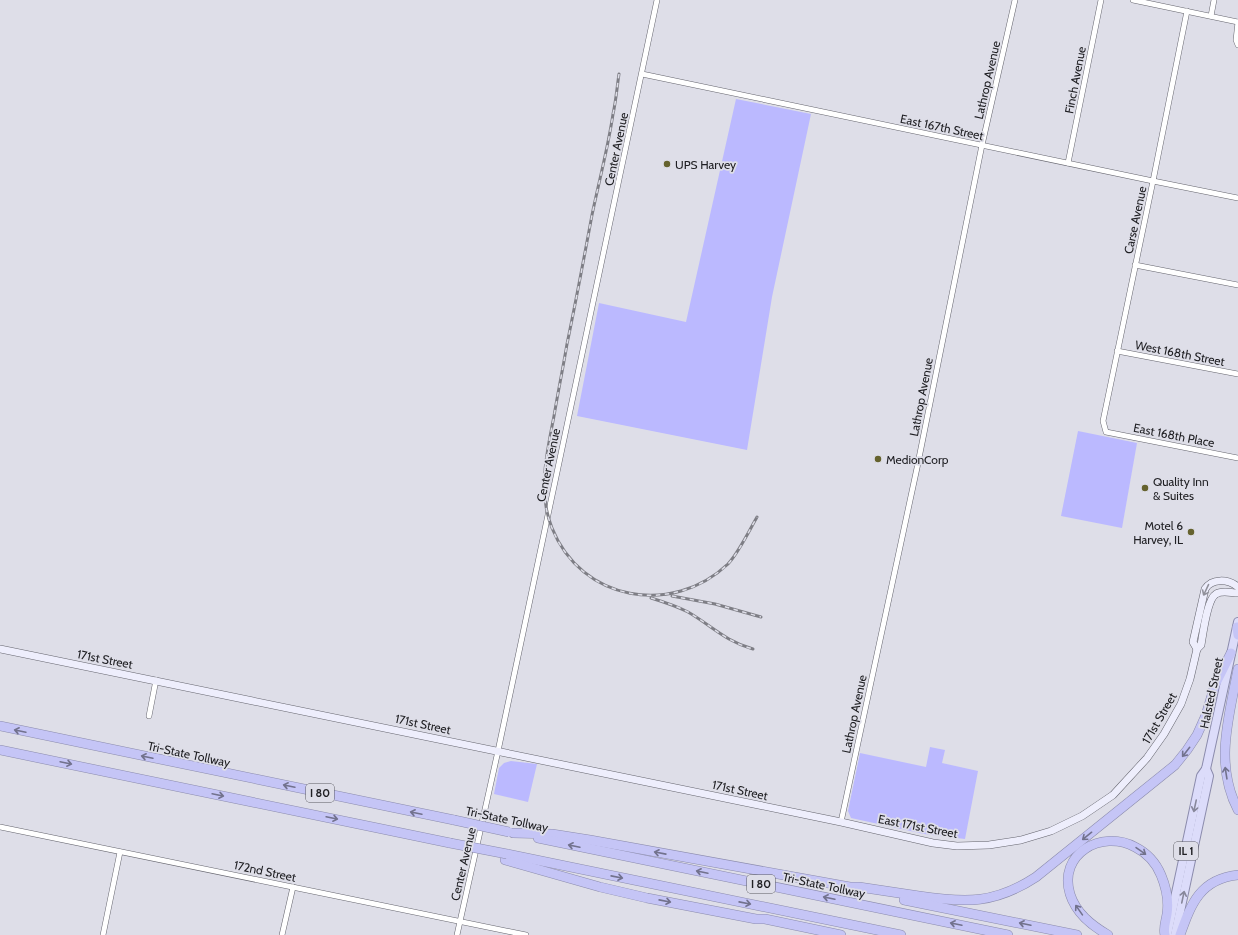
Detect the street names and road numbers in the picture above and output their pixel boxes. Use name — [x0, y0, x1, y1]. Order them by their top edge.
street label: Lathrop Avenue — [971, 39, 1003, 121]
street label: Finch Avenue — [1061, 45, 1089, 115]
street label: Center Avenue — [601, 111, 631, 187]
street label: East 167th Street — [899, 111, 985, 143]
street label: Carse Avenue — [1121, 185, 1149, 255]
street label: West 168th Street — [1134, 337, 1226, 369]
street label: Lathrop Avenue — [906, 356, 936, 438]
street label: East 168th Place — [1132, 420, 1216, 450]
street label: Center Avenue — [533, 427, 563, 503]
street label: 171st Street — [76, 646, 134, 672]
street label: Halsted Street — [1196, 656, 1226, 730]
street label: Lathrop Avenue — [838, 673, 870, 755]
street label: 171st Street — [1138, 690, 1180, 746]
street label: 171st Street — [394, 711, 452, 737]
street label: Tri-State Tollway — [146, 738, 232, 770]
street label: 171st Street — [711, 777, 769, 803]
road number: I 80 — [306, 784, 334, 802]
street label: Tri-State Tollway — [464, 803, 550, 835]
street label: East 171st Street — [877, 811, 959, 841]
street label: Center Avenue — [447, 826, 479, 902]
road number: IL 1 — [1174, 842, 1198, 860]
street label: 172nd Street — [233, 857, 297, 885]
street label: Tri-State Tollway — [781, 869, 867, 901]
road number: I 80 — [747, 875, 775, 893]

